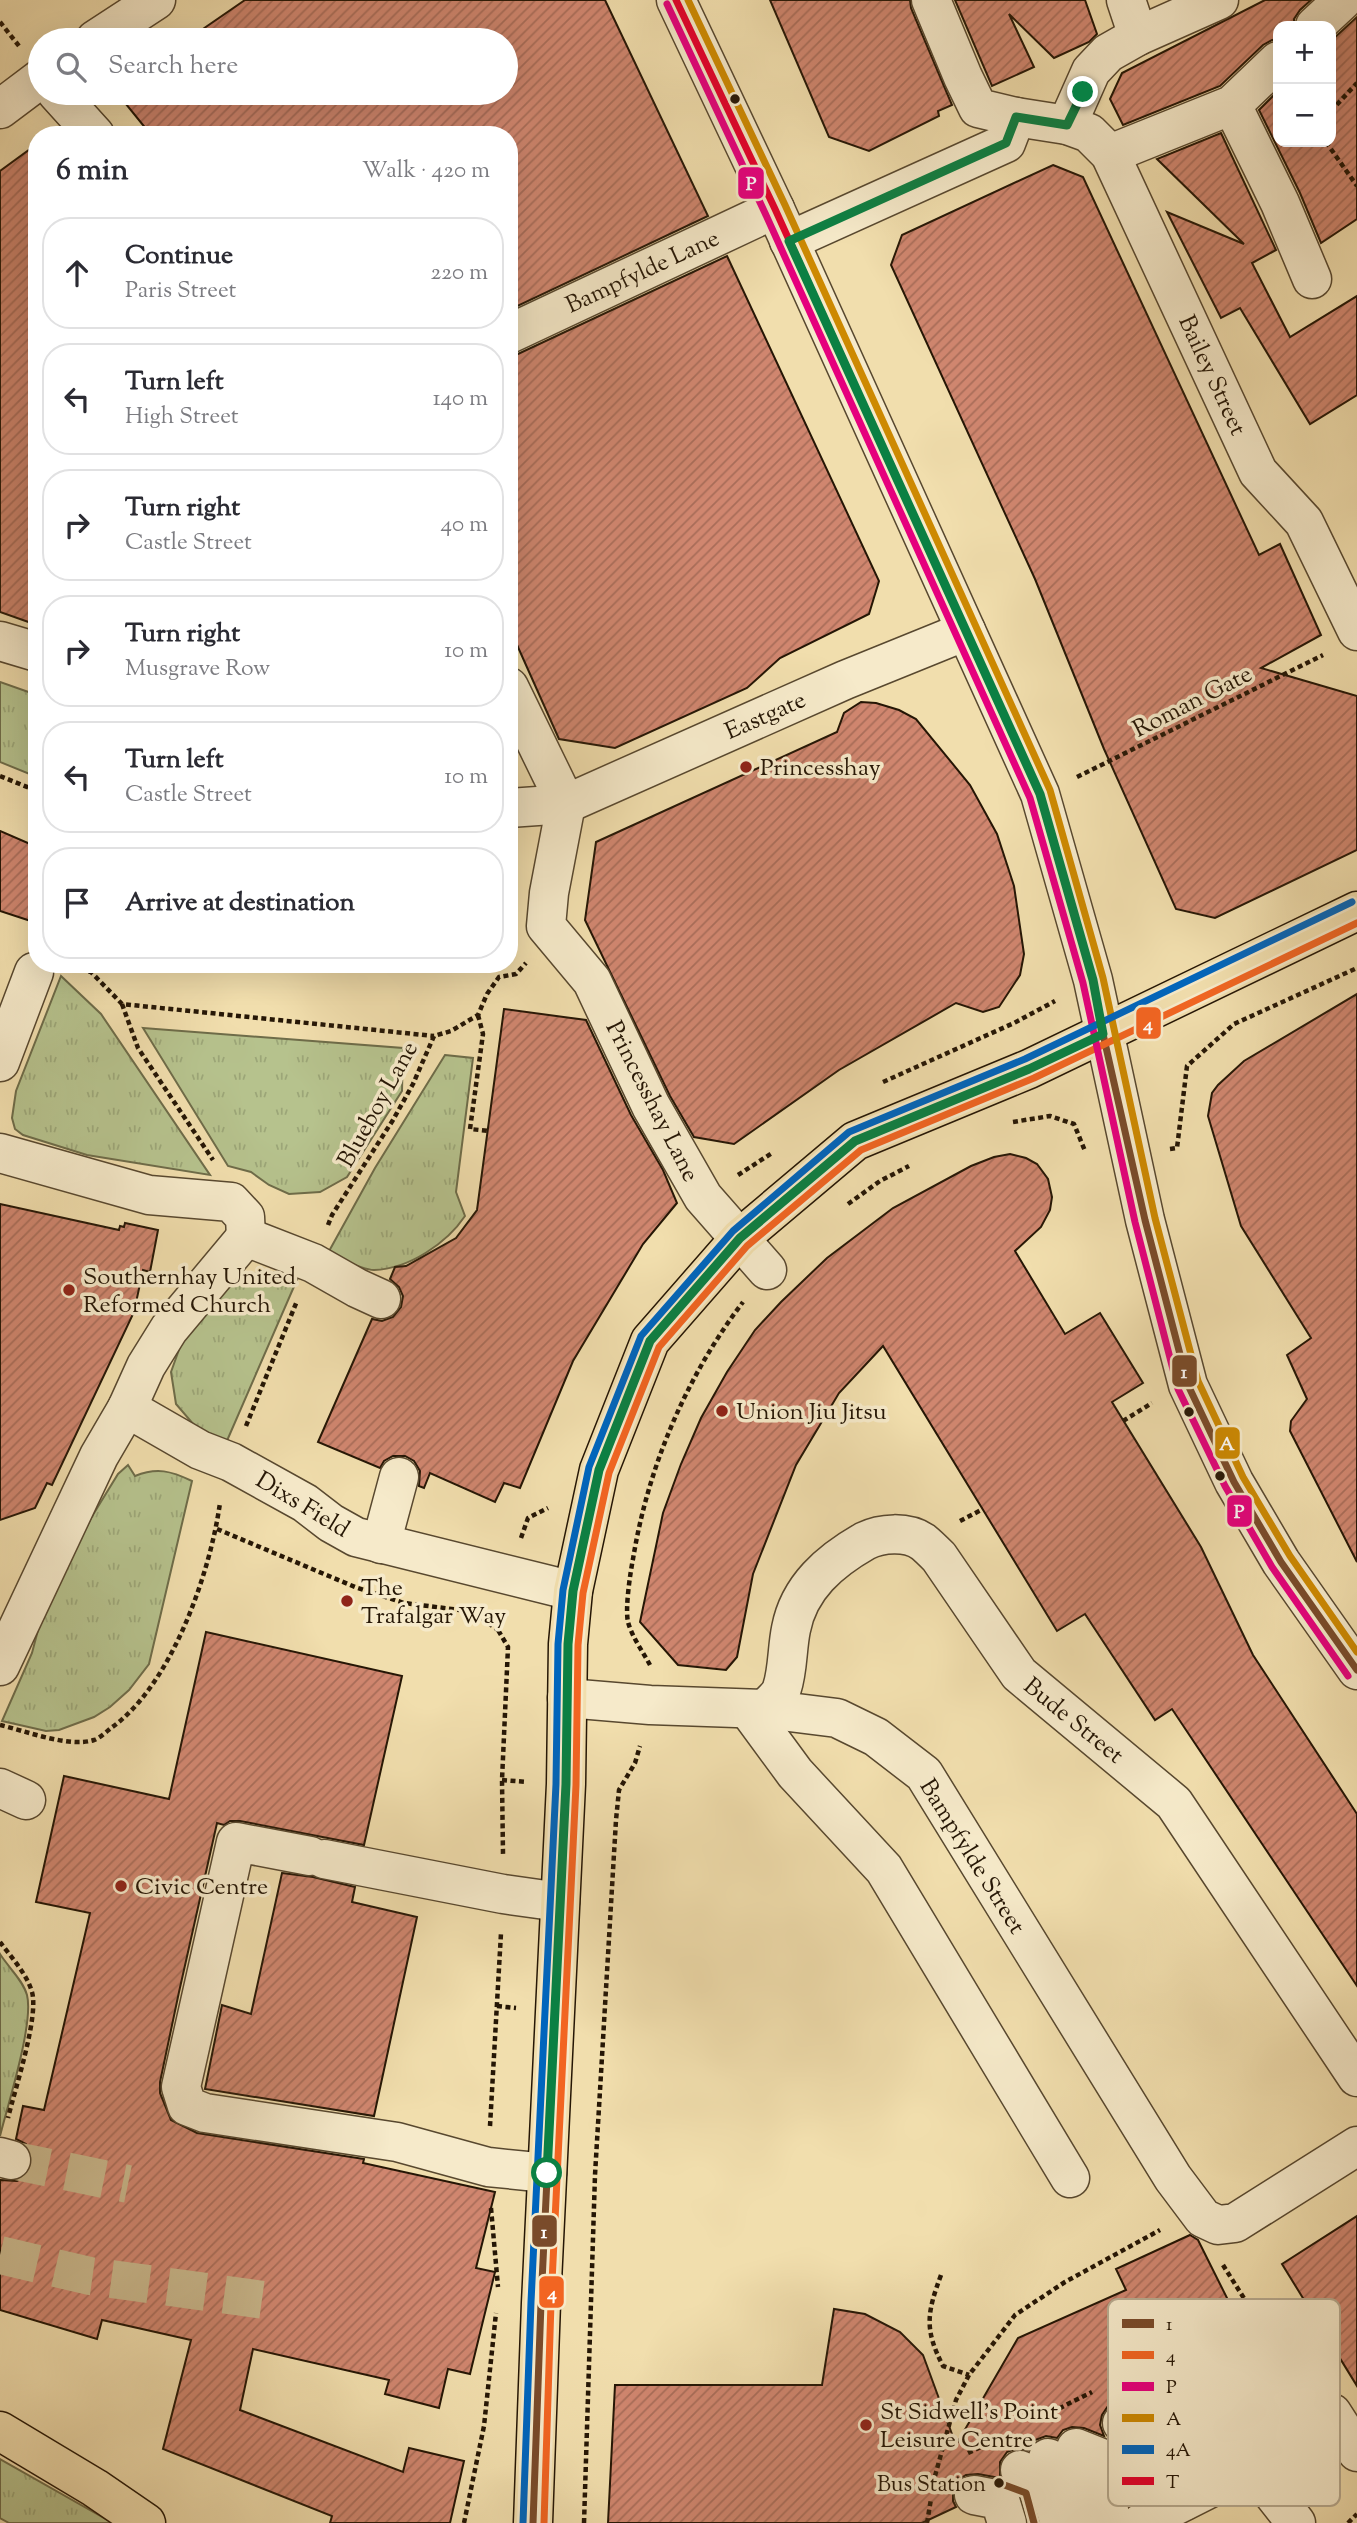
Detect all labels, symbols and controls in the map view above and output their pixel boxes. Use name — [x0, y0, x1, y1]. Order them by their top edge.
map controls — [1273, 21, 1336, 147]
button: + — [1273, 21, 1336, 84]
search box — [28, 28, 518, 105]
icon: search — [52, 48, 90, 86]
text: Search here — [108, 48, 238, 85]
route end — [1067, 76, 1098, 107]
button: − — [1273, 84, 1336, 147]
unlabelled marker — [728, 92, 742, 106]
text: 6 min — [56, 150, 128, 193]
text: Walk · 420 m — [362, 155, 490, 188]
line badge: P — [737, 166, 765, 200]
text: P — [746, 172, 757, 199]
street label: Bampfylde Lane — [560, 222, 725, 323]
text: Continue — [125, 238, 233, 275]
icon: ahead — [58, 254, 96, 292]
text: 220 m — [430, 257, 488, 290]
text: Paris Street — [125, 275, 236, 308]
street label: Bailey Street — [1168, 310, 1254, 442]
text: Turn left — [125, 364, 224, 401]
icon: left — [58, 380, 96, 418]
text: 140 m — [433, 383, 488, 416]
text: High Street — [125, 401, 239, 434]
text: Turn right — [125, 490, 240, 527]
icon: right — [58, 506, 96, 544]
text: 40 m — [441, 509, 488, 542]
text: Castle Street — [125, 527, 252, 560]
text: Turn right — [125, 616, 240, 653]
icon: right — [58, 632, 96, 670]
text: 10 m — [444, 635, 488, 668]
text: Musgrave Row — [125, 653, 270, 686]
street label: Roman Gate — [1127, 658, 1258, 747]
street label: Eastgate — [720, 684, 812, 750]
text: Turn left — [125, 742, 224, 779]
place label: Princesshay — [760, 752, 881, 786]
icon: left — [58, 758, 96, 796]
marker: Princesshay — [738, 759, 754, 775]
text: 10 m — [444, 761, 488, 794]
text: Castle Street — [125, 779, 252, 812]
icon: arrive — [58, 884, 96, 922]
text: Arrive at destination — [125, 885, 355, 922]
line badge: 4 — [1135, 1006, 1162, 1040]
text: 4 — [1142, 1012, 1153, 1039]
street label: Princesshay Lane — [596, 1016, 706, 1188]
street label: Blueboy Lane — [330, 1036, 427, 1174]
place label: Southernhay United Reformed Church — [83, 1261, 296, 1323]
marker: Southernhay United Reformed Church — [61, 1282, 77, 1298]
line badge: 1 — [1171, 1354, 1198, 1388]
text: 1 — [1181, 1360, 1188, 1387]
place label: Union Jiu Jitsu — [736, 1396, 887, 1430]
marker: Union Jiu Jitsu — [714, 1403, 730, 1419]
unlabelled marker — [1182, 1405, 1196, 1419]
line badge: A — [1214, 1426, 1241, 1460]
text: A — [1219, 1432, 1235, 1459]
street label: Dixs Field — [249, 1464, 356, 1547]
unlabelled marker — [1213, 1469, 1227, 1483]
line badge: P — [1226, 1494, 1253, 1528]
text: P — [1234, 1500, 1245, 1527]
place label: The Trafalgar Way — [361, 1572, 506, 1634]
marker: The Trafalgar Way — [339, 1593, 355, 1609]
street label: Bude Street — [1015, 1670, 1130, 1773]
street label: Bampfylde Street — [910, 1773, 1033, 1941]
place label: Civic Centre — [135, 1871, 268, 1905]
marker: Civic Centre — [113, 1878, 129, 1894]
route start — [531, 2157, 562, 2188]
line badge: 1 — [531, 2214, 558, 2248]
text: 1 — [541, 2220, 548, 2247]
line badge: 4 — [538, 2275, 565, 2309]
text: 4 — [546, 2281, 557, 2308]
legend — [1108, 2299, 1340, 2506]
text: 1 — [1166, 2312, 1173, 2339]
text: 4 — [1166, 2344, 1176, 2371]
text: P — [1166, 2375, 1177, 2402]
place label: St Sidwell's Point Leisure Centre — [880, 2396, 1058, 2458]
text: A — [1166, 2407, 1182, 2434]
marker: St Sidwell's Point Leisure Centre — [858, 2417, 874, 2433]
text: 4A — [1166, 2438, 1192, 2465]
place label: Bus Station — [877, 2470, 986, 2502]
text: T — [1166, 2470, 1179, 2497]
marker: Bus Station — [992, 2476, 1006, 2490]

